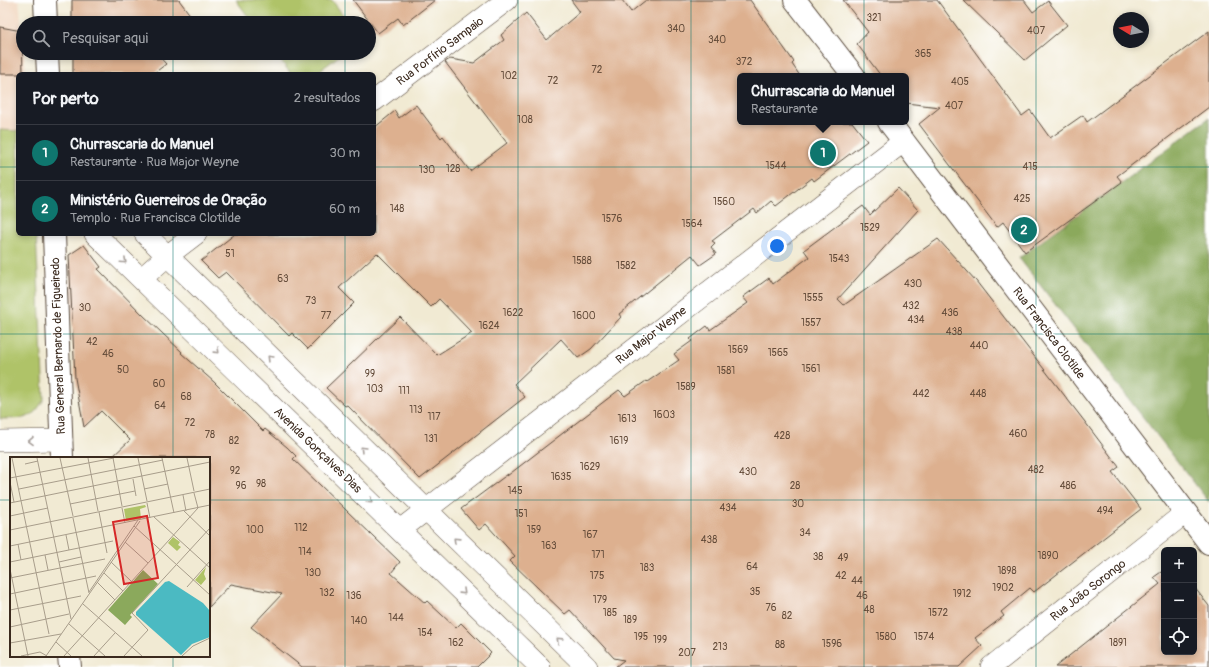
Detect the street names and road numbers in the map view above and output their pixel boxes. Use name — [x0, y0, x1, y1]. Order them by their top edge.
street label: Rua Porfírio Sampaio — [394, 13, 487, 89]
street label: Rua General Bernardo de Figueiredo — [48, 257, 69, 435]
street label: Rua Francisca Clotilde — [1009, 284, 1088, 382]
street label: Rua Major Weyne — [613, 303, 690, 368]
street label: Avenida Gonçalves Dias — [270, 404, 365, 497]
street label: Rua João Sorongo — [1048, 556, 1129, 625]

